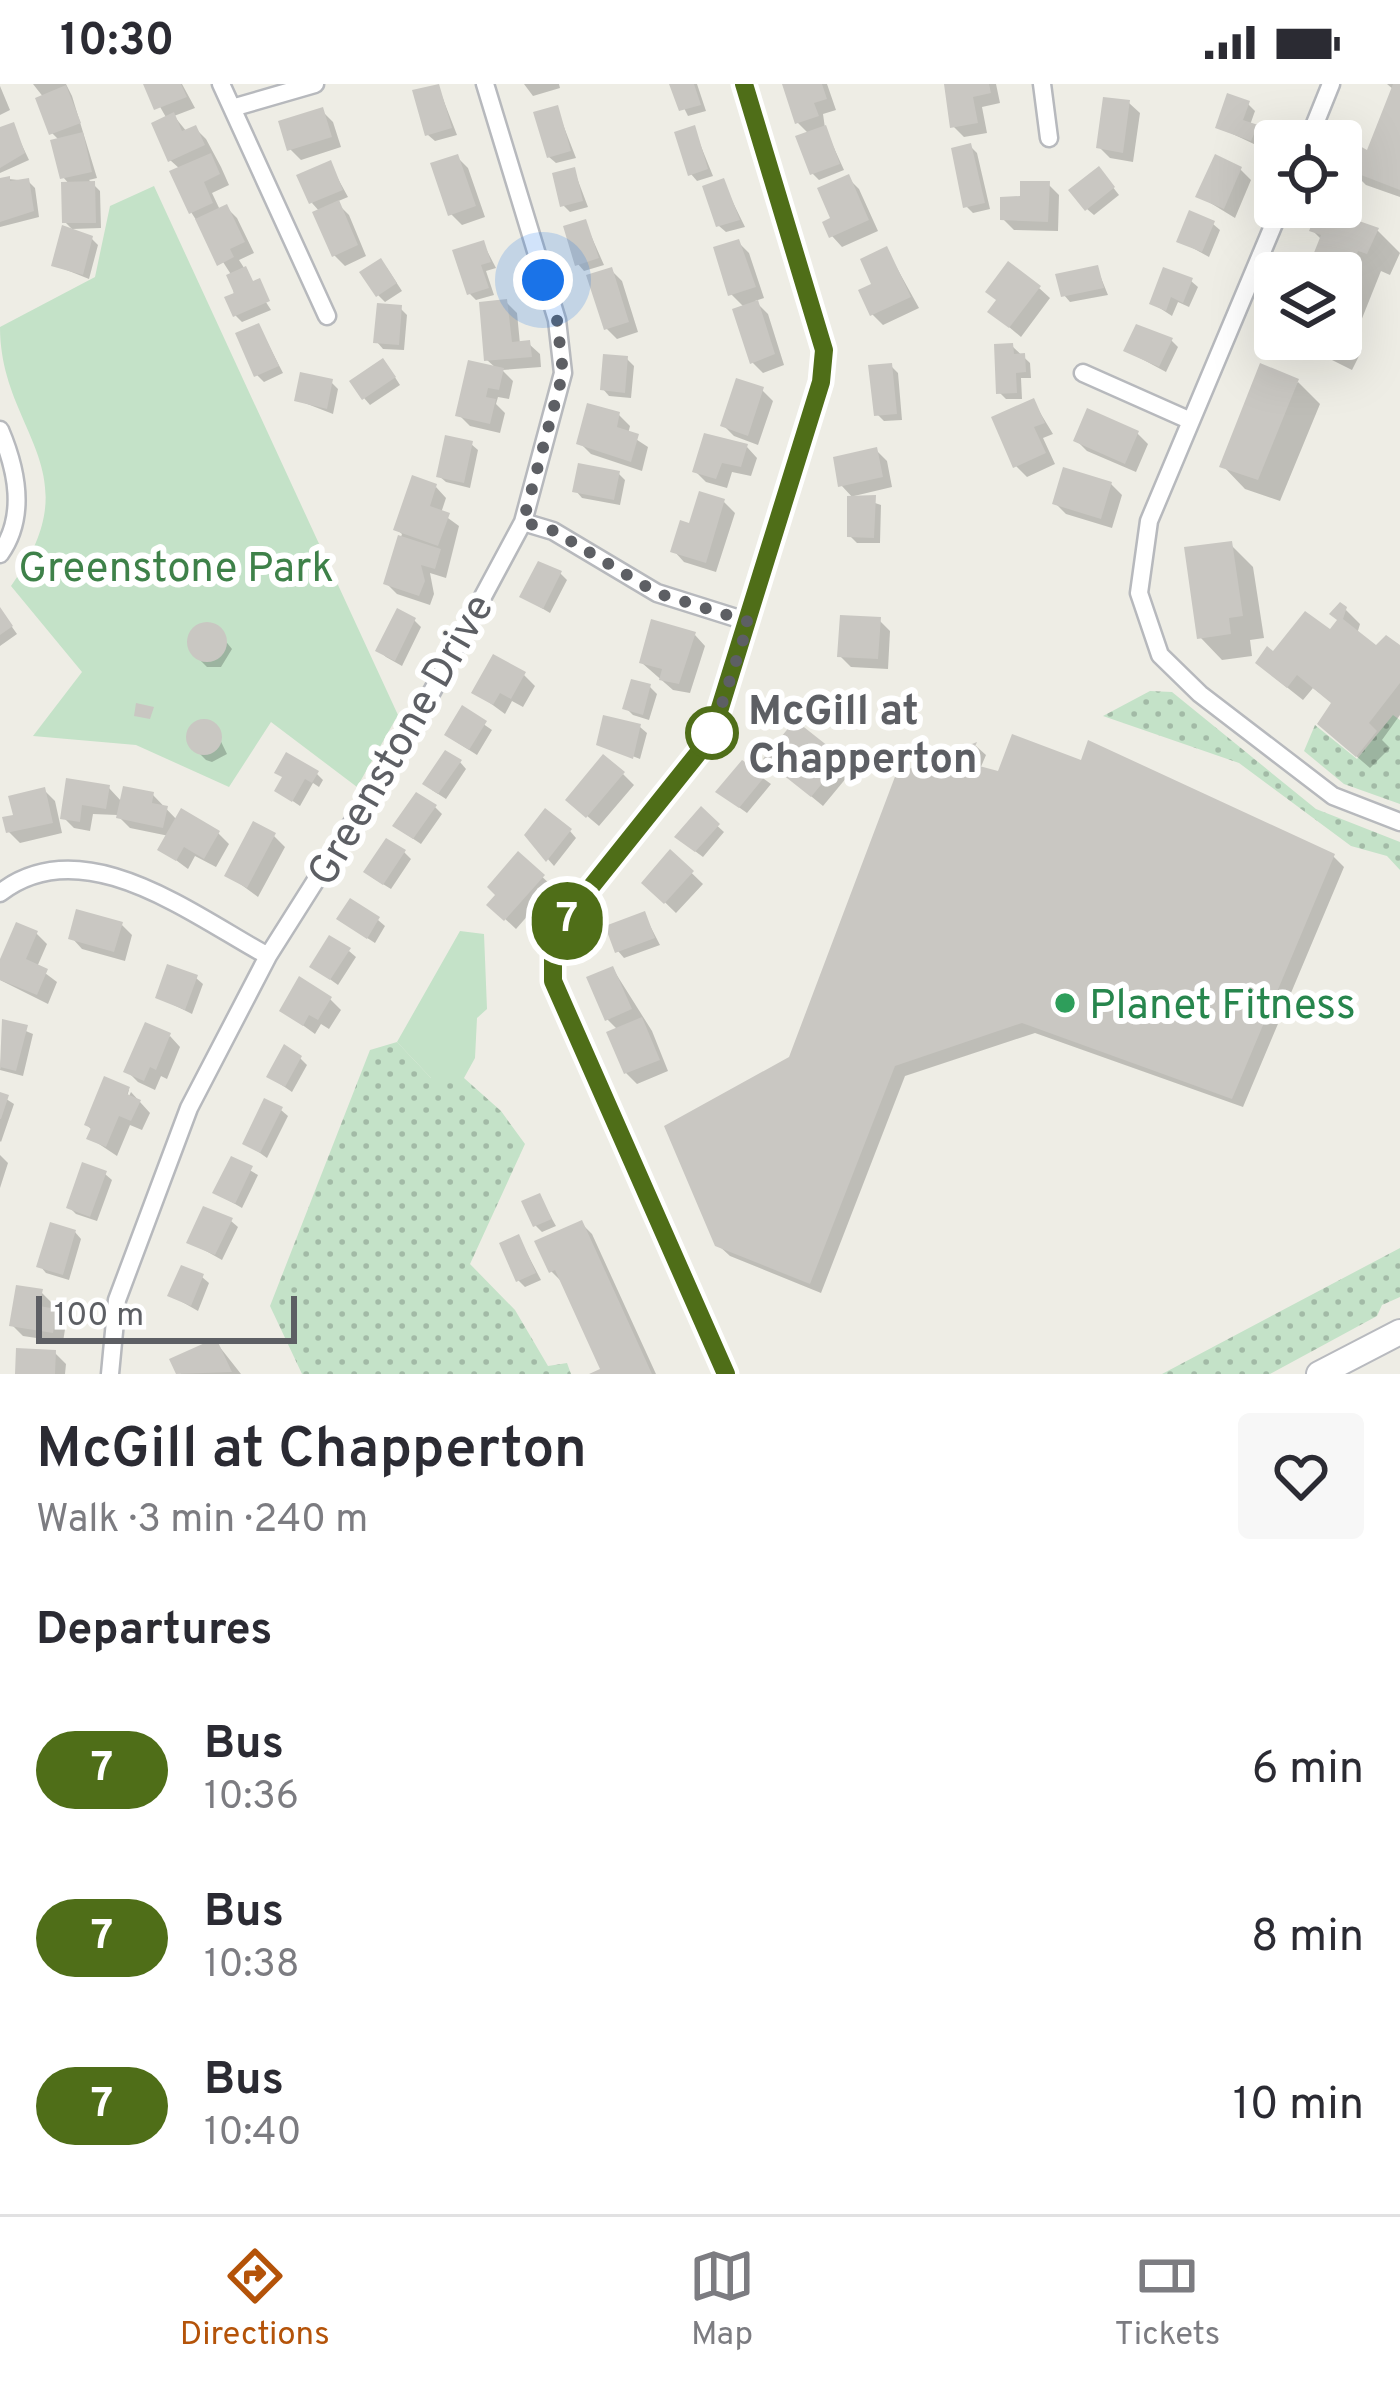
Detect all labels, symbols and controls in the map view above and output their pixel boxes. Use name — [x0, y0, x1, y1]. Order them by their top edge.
text: 10:30 — [60, 14, 174, 71]
map controls — [1254, 120, 1362, 360]
button: locate — [1254, 120, 1362, 228]
your location — [513, 250, 573, 310]
button: layers — [1254, 252, 1362, 360]
park label: Greenstone Park — [18, 544, 334, 597]
street label: Greenstone Drive — [298, 586, 508, 897]
place label: McGill at Chapperton — [748, 687, 978, 788]
marker: McGill at Chapperton — [687, 708, 737, 758]
line badge: 7 — [528, 882, 606, 960]
text: 7 — [556, 894, 578, 947]
place label: Planet Fitness — [1089, 981, 1356, 1034]
marker: Planet Fitness — [1052, 990, 1078, 1016]
scale bar — [36, 1290, 297, 1343]
text: 100 m — [54, 1296, 144, 1338]
button: heart — [1238, 1413, 1364, 1539]
text: McGill at Chapperton — [36, 1416, 587, 1488]
text: Walk · 3 min · 240 m — [36, 1497, 368, 1546]
text: Departures — [36, 1603, 272, 1660]
text: Bus — [204, 1717, 284, 1774]
text: 6 min — [1252, 1742, 1364, 1799]
text: 7 — [91, 1743, 113, 1796]
text: 10:36 — [204, 1774, 299, 1823]
text: Bus — [204, 1885, 284, 1942]
text: 8 min — [1251, 1910, 1364, 1967]
text: 7 — [91, 1911, 113, 1964]
text: 10:38 — [204, 1942, 300, 1991]
text: Bus — [204, 2053, 284, 2110]
text: 10 min — [1233, 2078, 1364, 2135]
text: 7 — [91, 2079, 113, 2132]
text: 10:40 — [204, 2110, 302, 2159]
tab: Directions — [180, 2243, 330, 2357]
tab: Map — [689, 2243, 755, 2357]
tab: Tickets — [1115, 2243, 1220, 2357]

